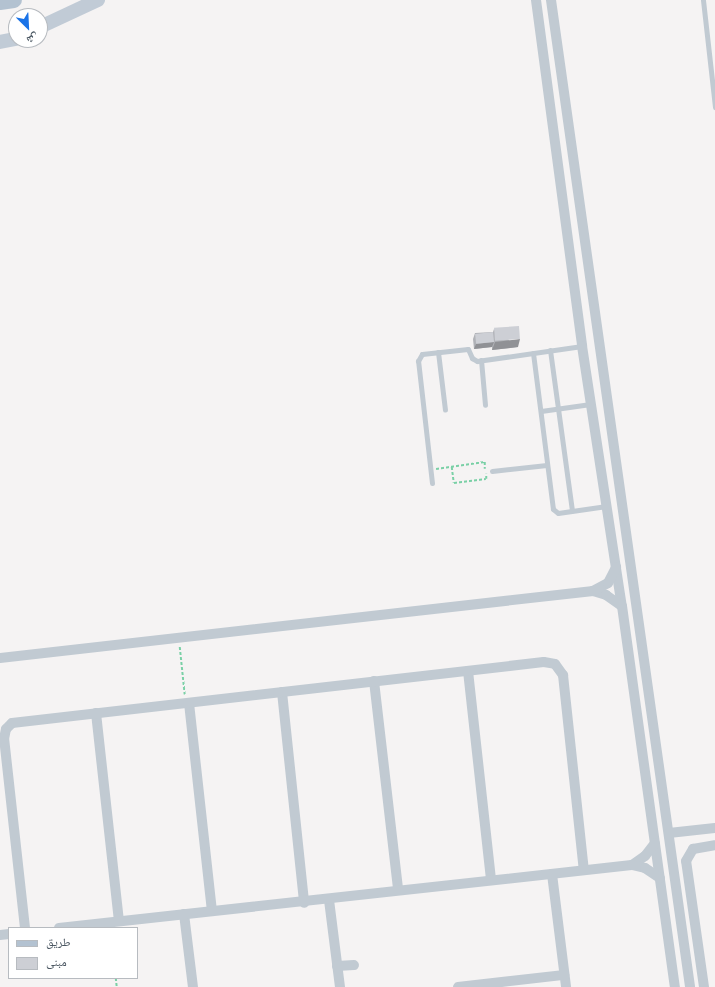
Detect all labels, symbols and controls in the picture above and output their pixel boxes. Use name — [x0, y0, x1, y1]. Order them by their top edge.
north arrow — [8, 8, 48, 48]
text: ش — [24, 29, 41, 48]
legend — [8, 927, 138, 979]
text: طريق — [46, 934, 71, 950]
text: مبنى — [46, 954, 67, 970]

